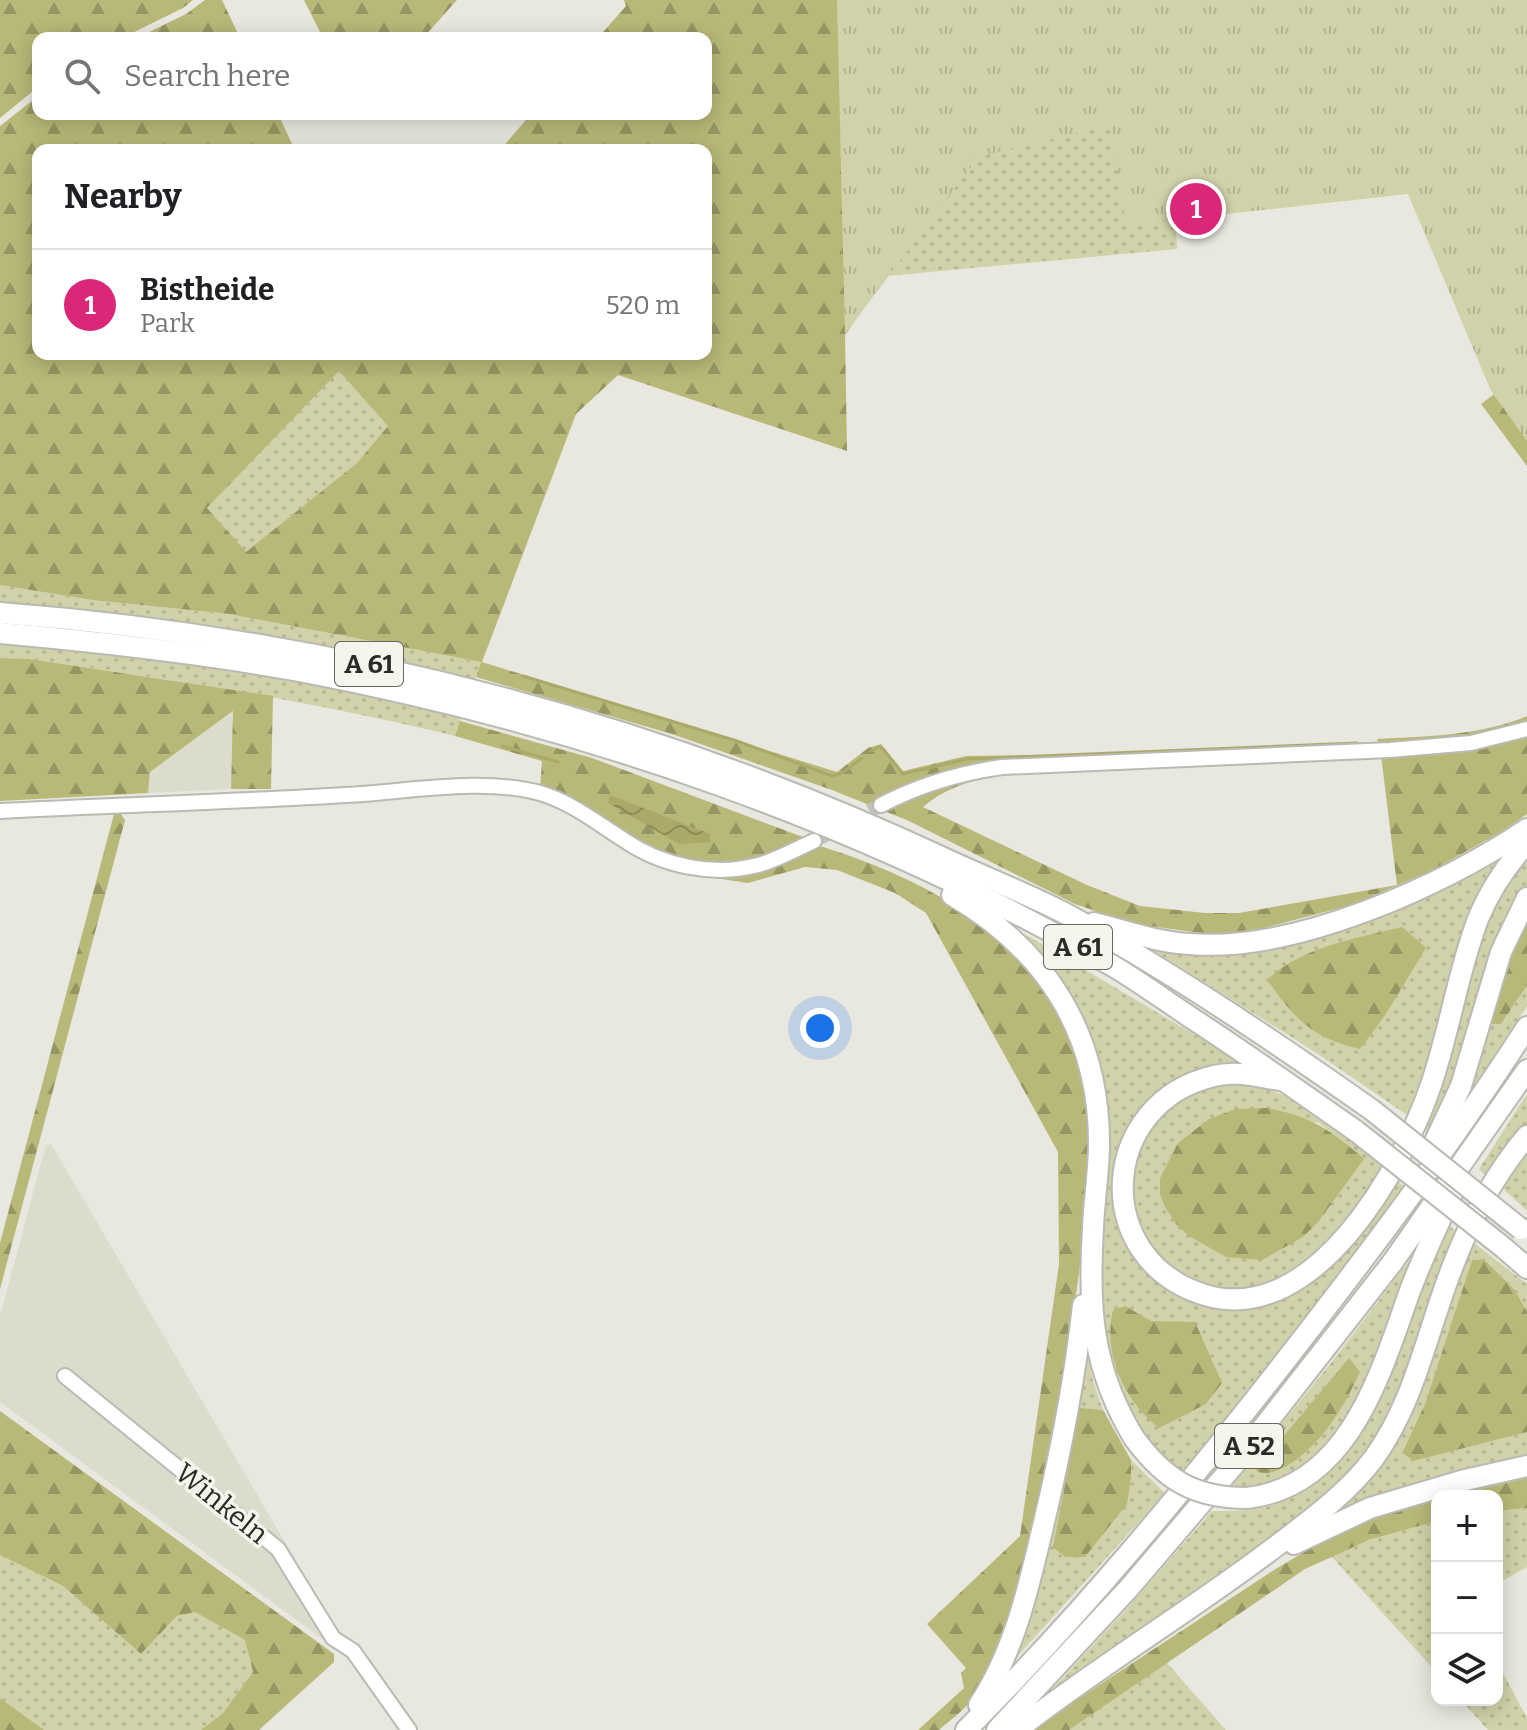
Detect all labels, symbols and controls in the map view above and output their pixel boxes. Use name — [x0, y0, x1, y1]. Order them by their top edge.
search box — [32, 32, 712, 120]
icon: search — [60, 54, 104, 98]
text: Search here — [124, 58, 291, 94]
text: Nearby — [64, 176, 182, 217]
pin: 1 — [1170, 179, 1222, 239]
text: Bistheide — [140, 272, 275, 308]
text: 1 — [84, 290, 96, 321]
text: 520 m — [606, 290, 680, 321]
text: Park — [140, 308, 195, 339]
road number: A 61 — [335, 642, 403, 686]
road number: A 61 — [1044, 925, 1112, 969]
your location — [800, 1008, 840, 1048]
road number: A 52 — [1215, 1424, 1283, 1468]
street label: Winkeln — [169, 1456, 275, 1551]
map controls — [1431, 1490, 1503, 1706]
button: + — [1431, 1490, 1503, 1562]
button: − — [1431, 1562, 1503, 1634]
button: layers — [1431, 1634, 1503, 1706]

